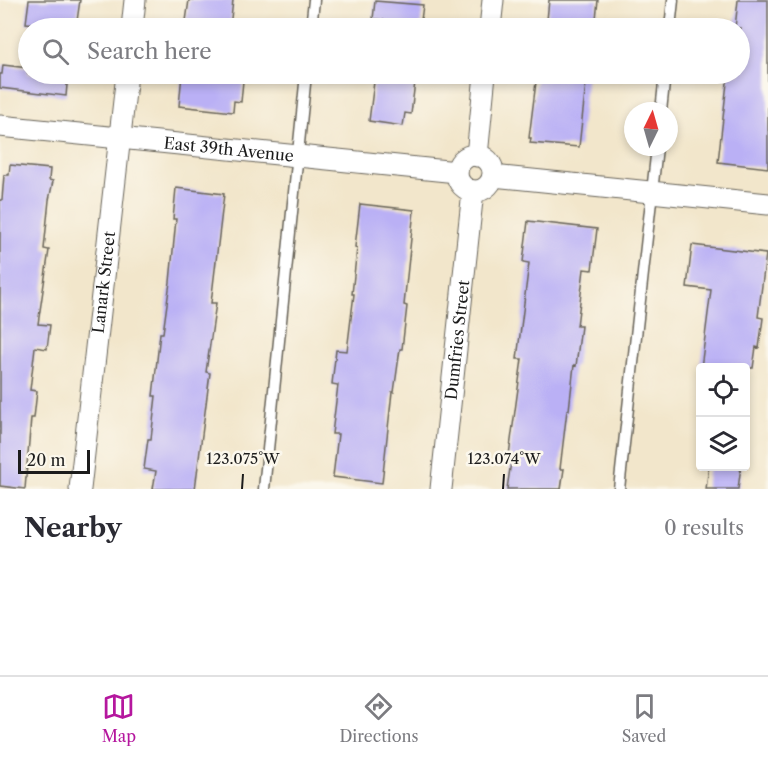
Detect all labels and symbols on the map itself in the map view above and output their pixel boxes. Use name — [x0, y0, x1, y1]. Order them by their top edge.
north arrow — [624, 102, 678, 156]
street label: East 39th Avenue — [163, 133, 295, 166]
street label: Lanark Street — [88, 230, 119, 334]
street label: Dumfries Street — [441, 278, 473, 401]
scale bar — [18, 447, 90, 474]
text: 123.075°W — [206, 449, 280, 468]
text: 123.074°W — [467, 449, 541, 468]

